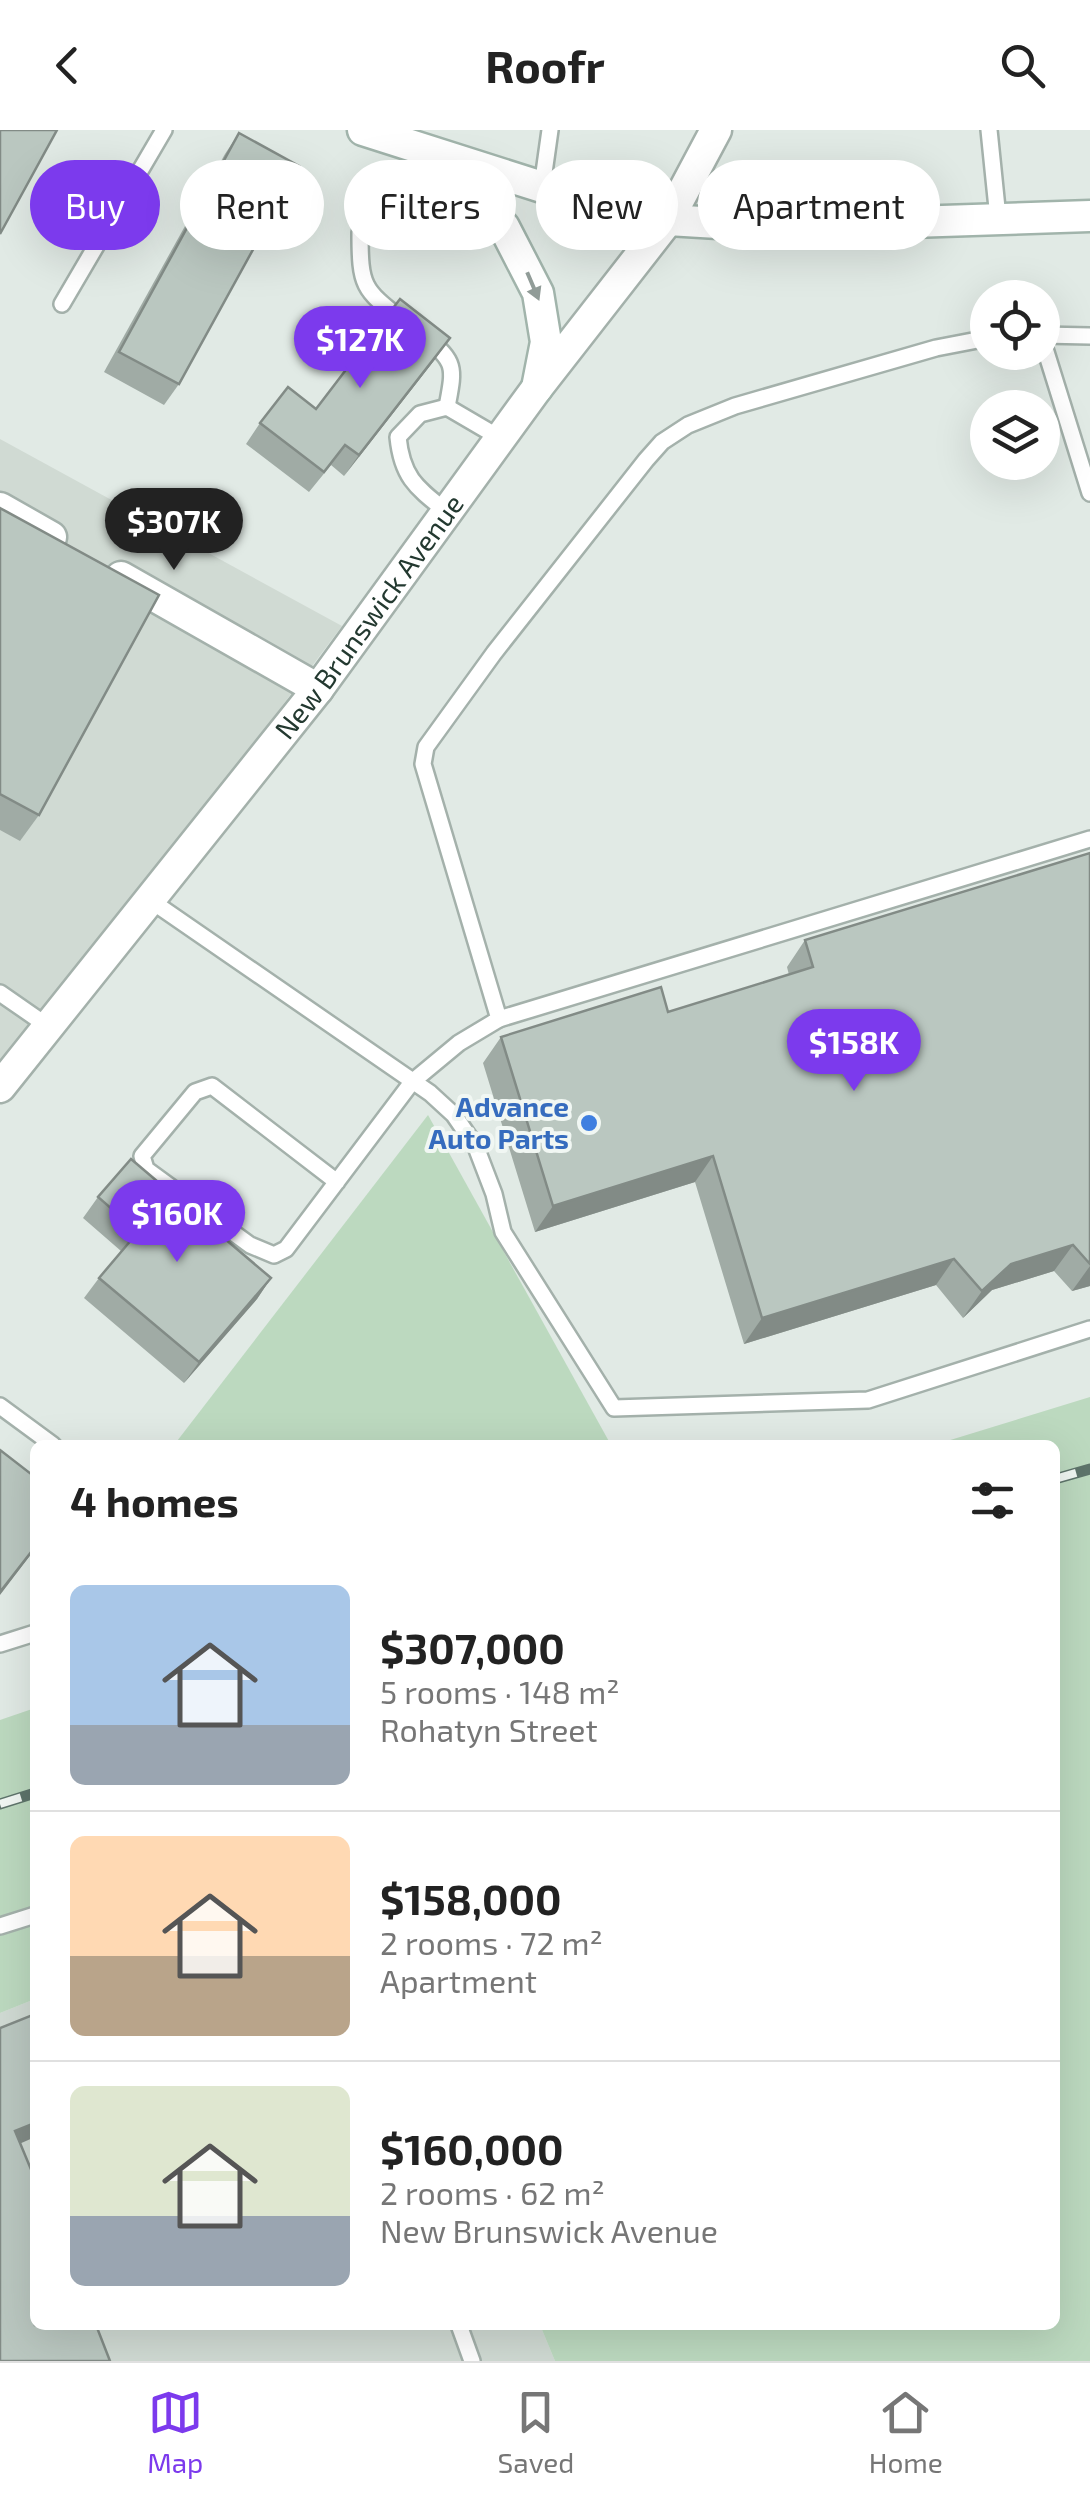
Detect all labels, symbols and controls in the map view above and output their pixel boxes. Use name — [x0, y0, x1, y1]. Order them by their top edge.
icon: back — [40, 38, 95, 93]
text: Roofr — [485, 38, 605, 92]
icon: search — [995, 38, 1050, 93]
chip: Buy — [30, 160, 160, 250]
chip: Rent — [180, 160, 324, 250]
chip: Filters — [344, 160, 516, 250]
chip: New — [536, 160, 678, 250]
chip: Apartment — [698, 160, 940, 250]
one-way arrow — [525, 271, 541, 301]
map controls — [970, 280, 1060, 480]
button: locate — [970, 280, 1060, 370]
pin: $127K — [290, 306, 430, 391]
text: $127K — [316, 319, 404, 357]
button: layers — [970, 390, 1060, 480]
street label: New Brunswick Avenue — [267, 487, 470, 745]
pin: $307K — [104, 488, 244, 573]
text: $307K — [127, 501, 221, 539]
pin: $158K — [784, 1009, 924, 1094]
text: $158K — [809, 1022, 899, 1060]
place label: Advance Auto Parts — [429, 1089, 569, 1155]
marker: Advance Auto Parts — [578, 1112, 600, 1134]
pin: $160K — [107, 1180, 247, 1265]
text: $160K — [131, 1193, 223, 1231]
icon: filters — [965, 1473, 1020, 1528]
text: 4 homes — [70, 1475, 239, 1525]
text: $307,000 — [380, 1622, 565, 1672]
icon: home — [150, 1625, 270, 1745]
text: 5 rooms · 148 m² — [380, 1672, 619, 1710]
text: Rohatyn Street — [380, 1710, 598, 1748]
text: $158,000 — [380, 1873, 562, 1923]
icon: home — [150, 1876, 270, 1996]
text: 2 rooms · 72 m² — [380, 1923, 603, 1961]
text: Apartment — [380, 1961, 537, 1999]
text: $160,000 — [380, 2123, 563, 2173]
icon: home — [150, 2126, 270, 2246]
text: 2 rooms · 62 m² — [380, 2173, 605, 2211]
text: New Brunswick Avenue — [380, 2211, 718, 2249]
tab: Map — [147, 2385, 203, 2479]
tab: Saved — [498, 2385, 574, 2479]
tab: Home — [869, 2385, 943, 2479]

